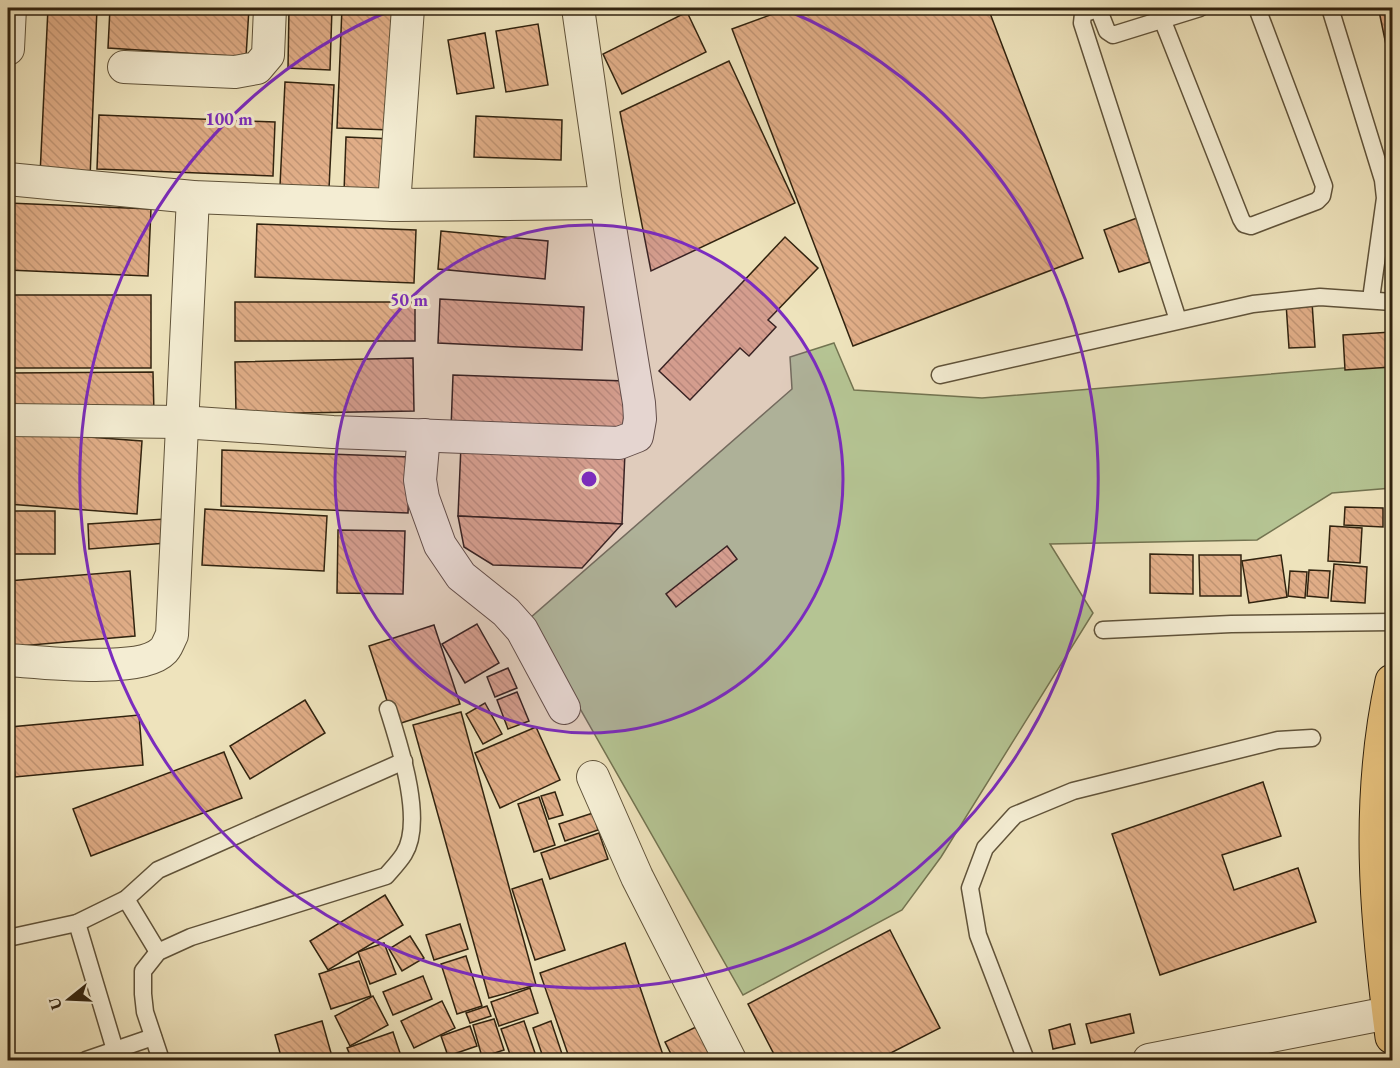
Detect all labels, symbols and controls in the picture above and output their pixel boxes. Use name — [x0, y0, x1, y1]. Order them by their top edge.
text: 100 m — [205, 107, 253, 130]
text: 50 m — [390, 288, 428, 311]
centre of rings — [579, 469, 599, 489]
north arrow — [39, 969, 99, 1029]
text: U — [43, 994, 67, 1012]

